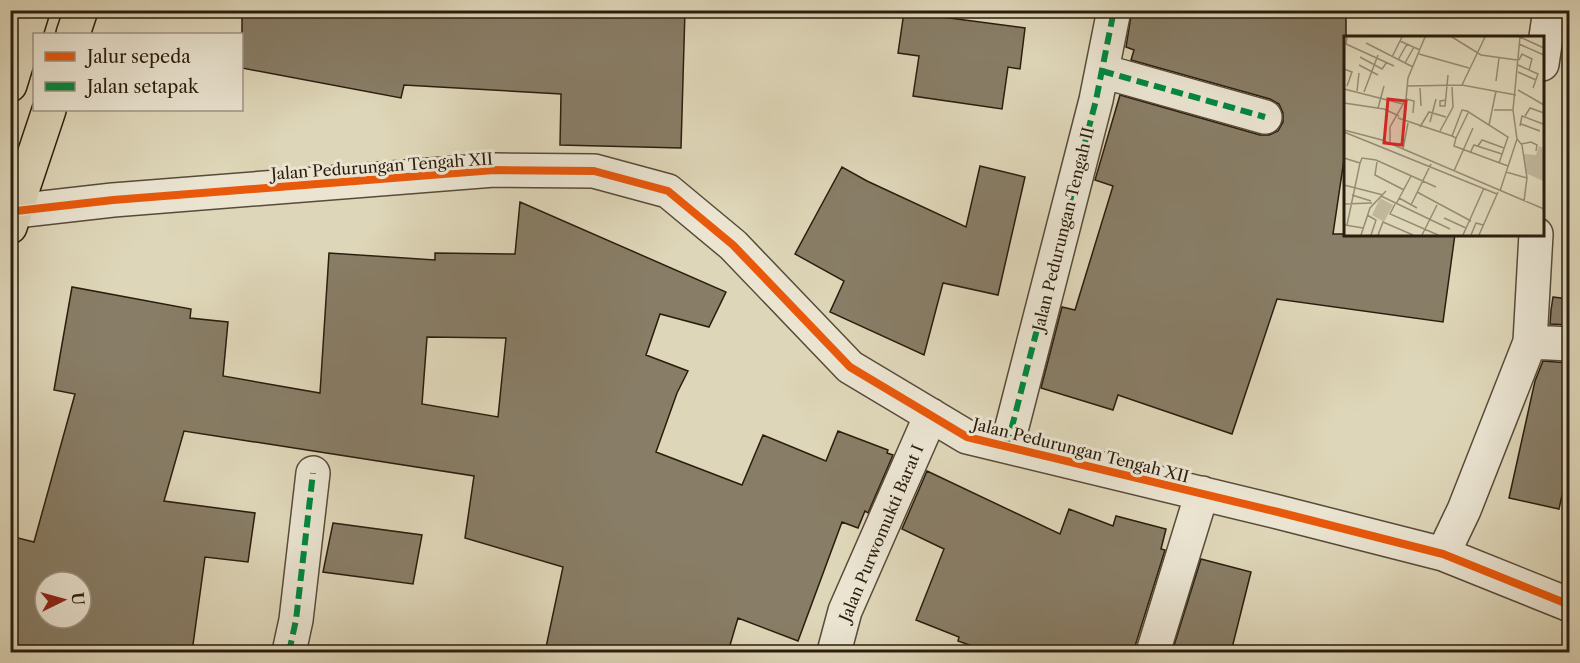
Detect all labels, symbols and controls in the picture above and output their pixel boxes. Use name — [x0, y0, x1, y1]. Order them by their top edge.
legend — [33, 33, 243, 111]
inset map — [1344, 36, 1544, 236]
text: Jalur sepeda — [84, 46, 191, 68]
text: Jalan setapak — [84, 76, 200, 98]
street label: Jalan Pedurungan Tengah II — [1027, 125, 1098, 336]
street label: Jalan Pedurungan Tengah XII — [267, 148, 494, 184]
street label: Jalan Pedurungan Tengah XII — [968, 413, 1191, 487]
street label: Jalan Purwomukti Barat I — [833, 441, 927, 627]
north arrow — [33, 570, 93, 630]
text: U — [67, 591, 88, 606]

